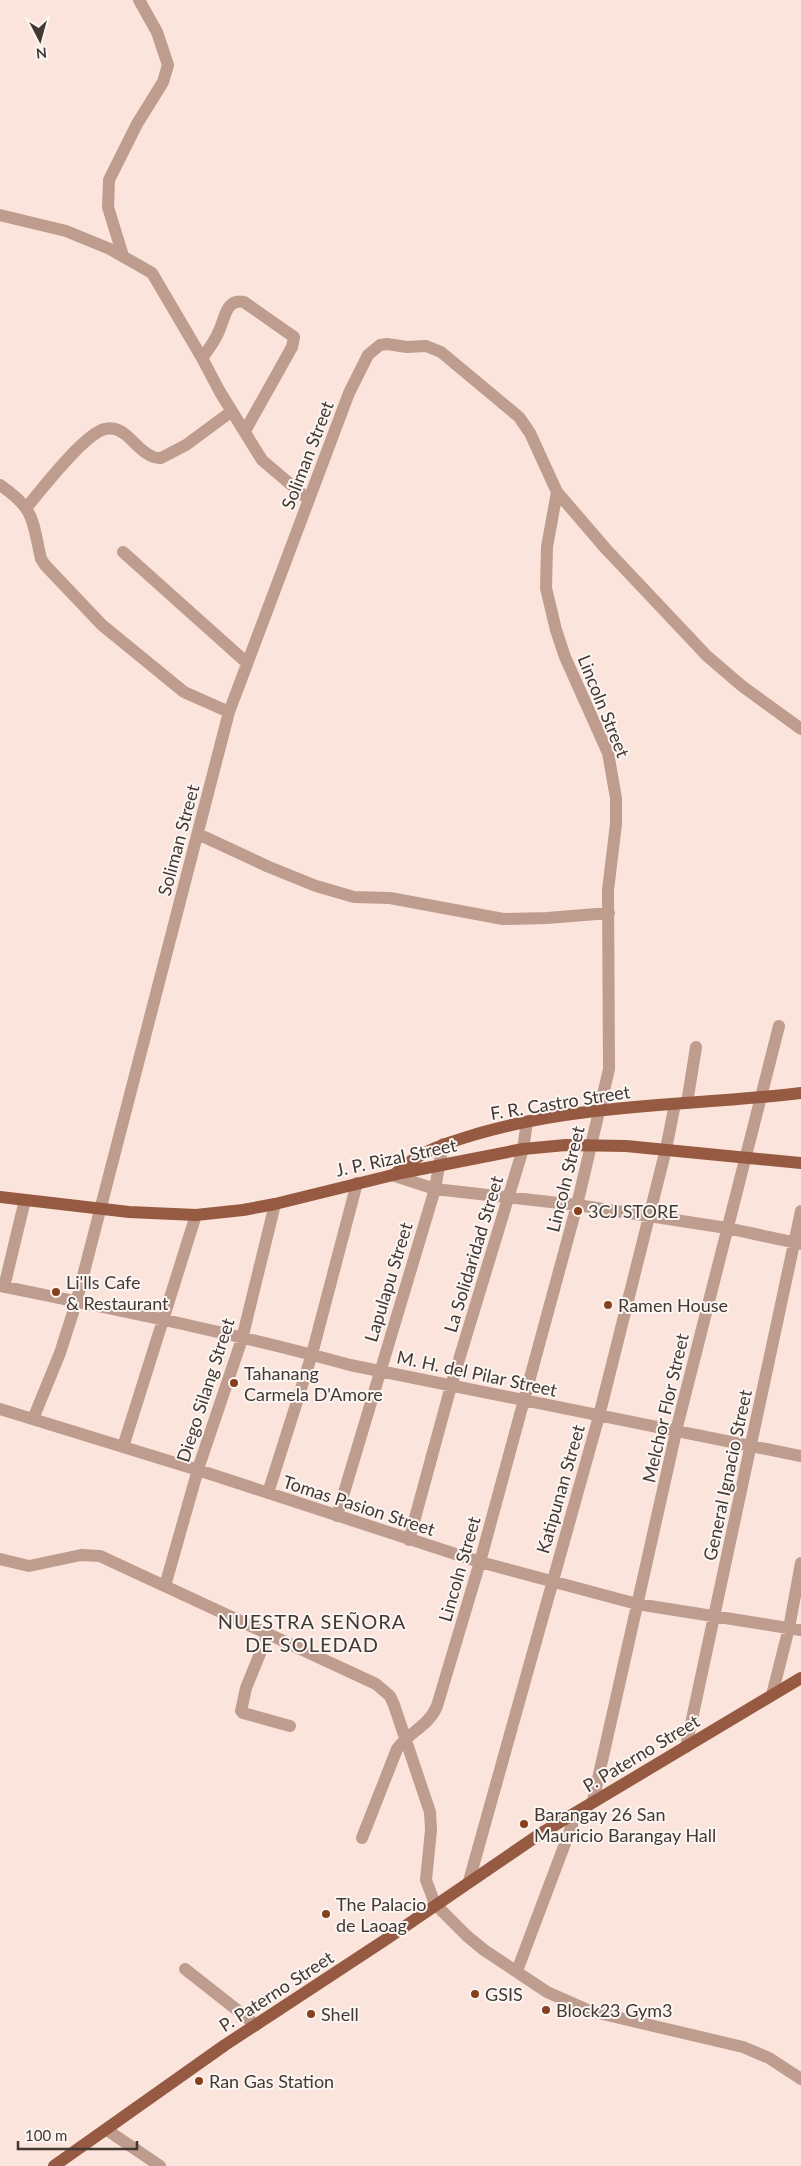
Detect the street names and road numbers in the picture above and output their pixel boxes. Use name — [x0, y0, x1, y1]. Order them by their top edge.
street label: Soliman Street — [276, 397, 338, 512]
street label: Lincoln Street — [573, 652, 635, 761]
street label: Soliman Street — [153, 781, 204, 898]
street label: F. R. Castro Street — [489, 1080, 632, 1124]
street label: Lincoln Street — [541, 1123, 589, 1234]
street label: J. P. Rizal Street — [334, 1133, 459, 1181]
street label: La Solidaridad Street — [439, 1173, 507, 1335]
street label: Lapulapu Street — [359, 1219, 417, 1344]
street label: Diego Silang Street — [171, 1315, 239, 1465]
street label: Melchor Flor Street — [637, 1331, 693, 1485]
street label: M. H. del Pilar Street — [395, 1345, 560, 1401]
street label: General Ignacio Street — [698, 1387, 756, 1563]
street label: Katipunan Street — [531, 1422, 589, 1556]
street label: Tomas Pasion Street — [280, 1470, 438, 1540]
street label: Lincoln Street — [433, 1513, 485, 1624]
street label: P. Paterno Street — [579, 1709, 704, 1796]
street label: P. Paterno Street — [215, 1946, 338, 2036]

